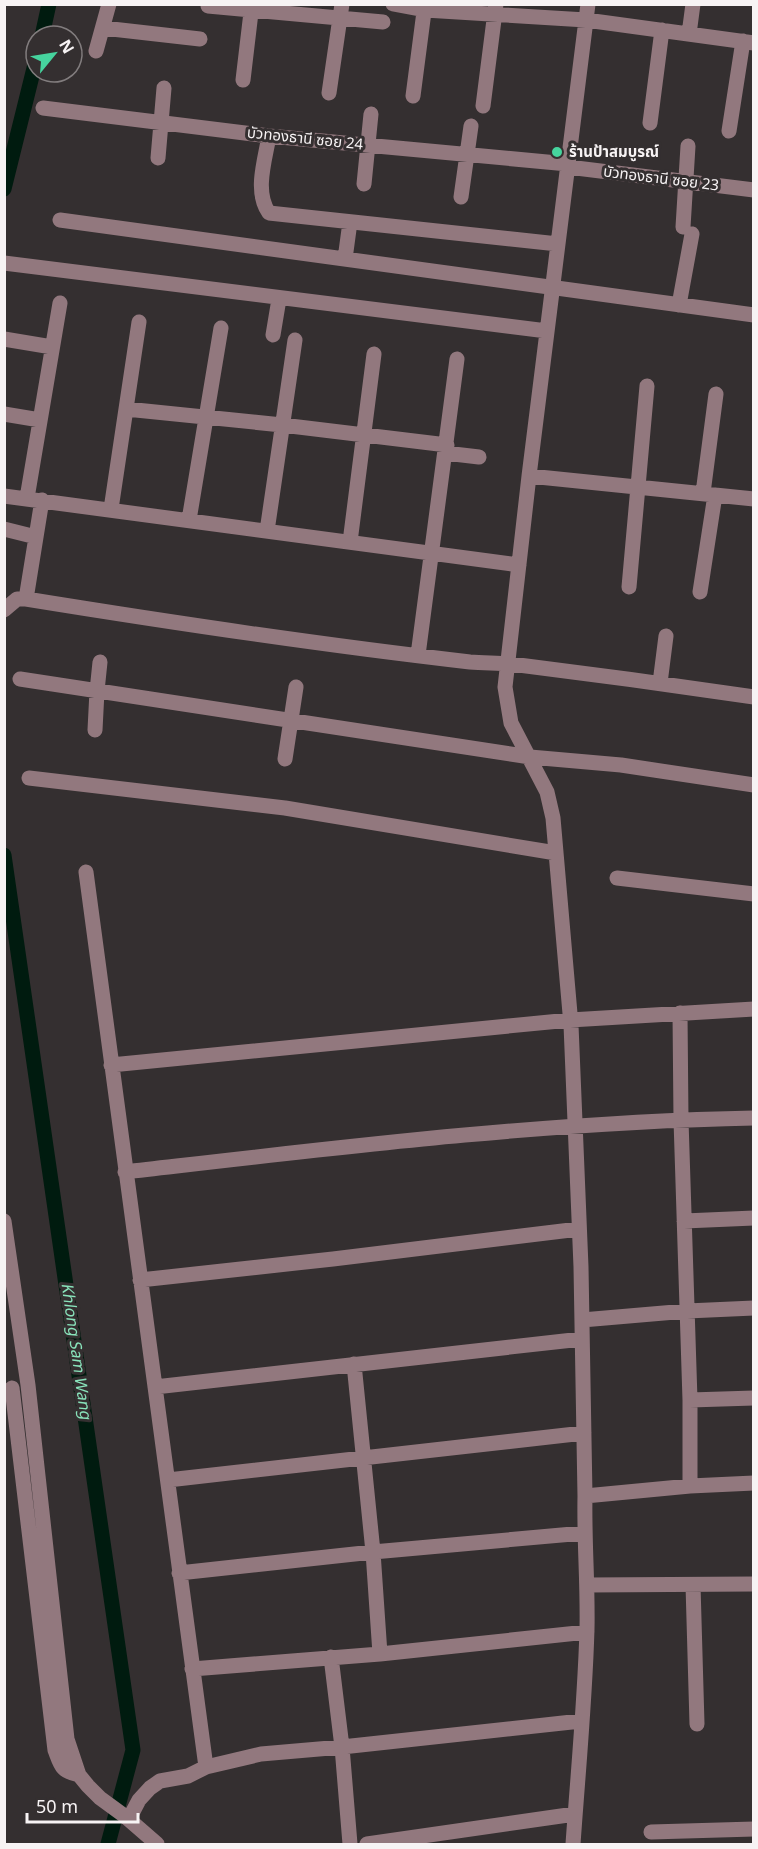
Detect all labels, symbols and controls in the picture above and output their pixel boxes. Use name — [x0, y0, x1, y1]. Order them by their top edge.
north arrow — [24, 24, 84, 84]
text: N — [52, 35, 80, 59]
street label: บัวทองธานี ซอย 24 — [246, 121, 365, 157]
place label: ร้านป้าสมบูรณ์ — [569, 141, 659, 164]
marker: ร้านป้าสมบูรณ์ — [550, 145, 564, 159]
street label: บัวทองธานี ซอย 23 — [602, 160, 720, 198]
water label: Khlong Sam Wang — [55, 1281, 98, 1422]
scale bar — [27, 1786, 138, 1824]
text: 50 m — [36, 1794, 78, 1821]

